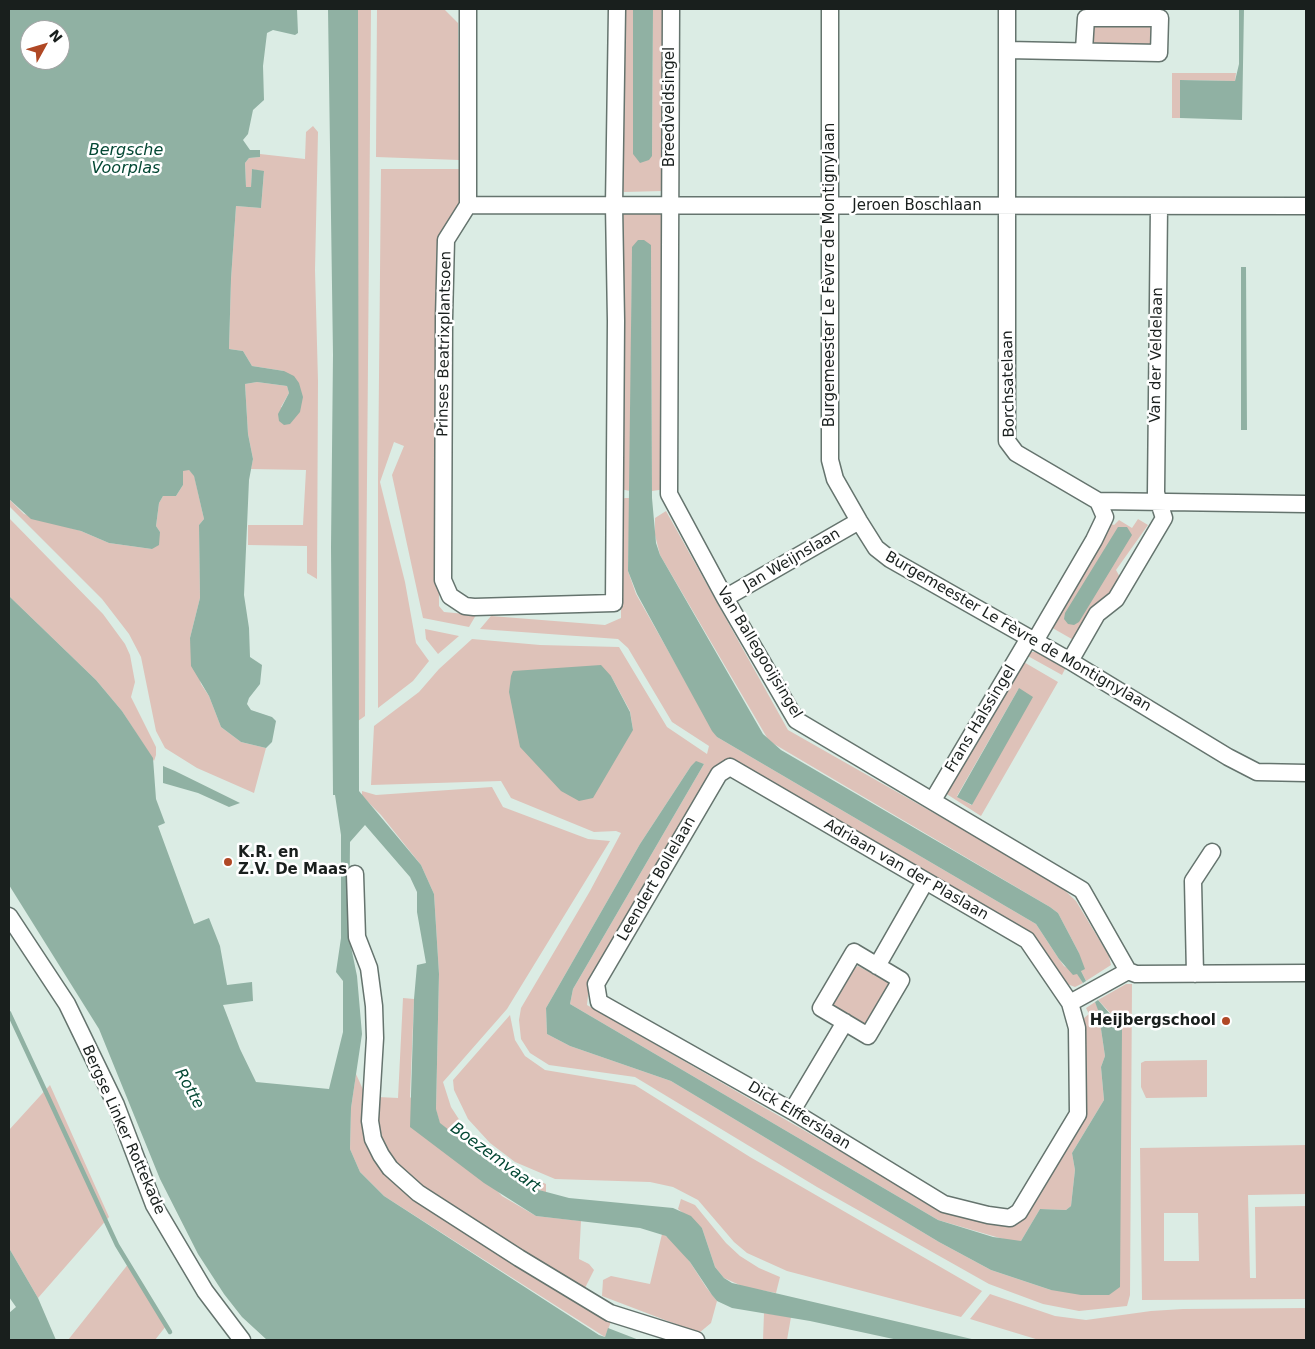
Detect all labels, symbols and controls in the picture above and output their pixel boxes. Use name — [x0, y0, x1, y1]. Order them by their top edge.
north arrow — [20, 20, 70, 70]
text: N — [46, 27, 66, 46]
street label: Breedveldsingel — [661, 47, 679, 167]
street label: Burgemeester Le Fèvre de Montignylaan — [821, 123, 839, 427]
water label: Bergsche Voorplas — [89, 141, 163, 179]
street label: Jeroen Boschlaan — [852, 197, 982, 215]
street label: Prinses Beatrixplantsoen — [434, 251, 456, 437]
street label: Van der Veldelaan — [1147, 287, 1167, 423]
street label: Borchsatelaan — [999, 330, 1019, 438]
street label: Jan Weijnslaan — [740, 525, 844, 595]
street label: Burgemeester Le Fèvre de Montignylaan — [882, 548, 1154, 716]
street label: Van Ballegooijsingel — [713, 584, 805, 722]
street label: Frans Halssingel — [942, 662, 1020, 776]
street label: Leendert Bollelaan — [614, 814, 700, 944]
street label: Adriaan van der Plaslaan — [821, 816, 991, 924]
place label: K.R. en Z.V. De Maas — [238, 844, 347, 879]
marker: K.R. en Z.V. De Maas — [222, 856, 234, 868]
place label: Heijbergschool — [1090, 1012, 1216, 1030]
marker: Heijbergschool — [1220, 1015, 1232, 1027]
street label: Bergse Linker Rottekade — [77, 1043, 169, 1217]
water label: Rotte — [170, 1065, 208, 1113]
street label: Dick Elfferslaan — [744, 1078, 854, 1154]
water label: Boezemvaart — [446, 1119, 544, 1197]

